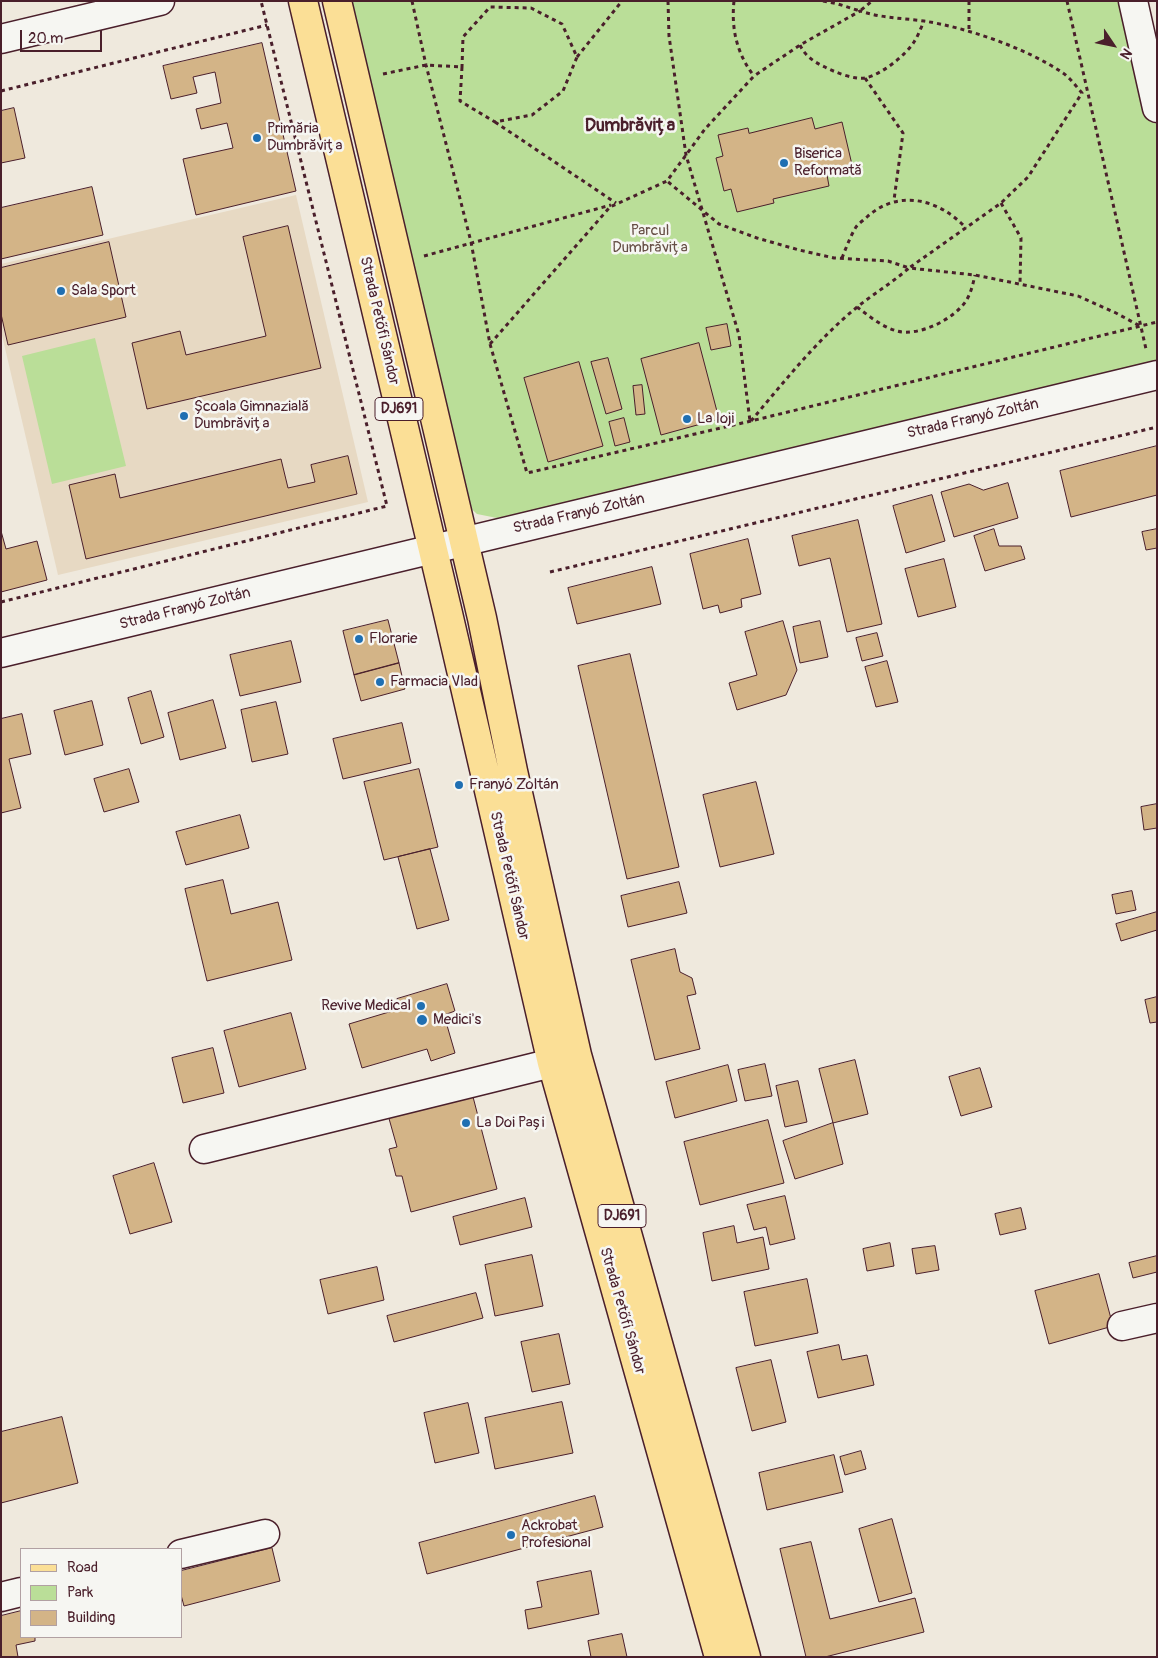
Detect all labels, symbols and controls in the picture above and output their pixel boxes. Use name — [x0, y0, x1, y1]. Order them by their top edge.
scale bar — [22, 20, 105, 52]
north arrow — [1088, 20, 1138, 70]
text: 20 m — [28, 29, 63, 48]
text: N — [1116, 45, 1136, 62]
district label: Dumbrăvița — [585, 115, 675, 137]
place label: Primăria Dumbrăvița — [267, 120, 342, 155]
marker: Primăria Dumbrăvița — [251, 132, 263, 144]
place label: Biserica Reformată — [794, 145, 862, 180]
marker: Biserica Reformată — [778, 157, 790, 169]
park label: Parcul Dumbrăvița — [612, 222, 688, 257]
street label: Strada Petőfi Sándor — [355, 255, 403, 387]
place label: Sala Sport — [71, 282, 136, 300]
marker: Sala Sport — [55, 285, 67, 297]
street label: Strada Franyó Zoltán — [905, 395, 1041, 443]
place label: Școala Gimnazială Dumbrăvița — [194, 398, 309, 433]
road number: DJ691 — [375, 398, 423, 420]
marker: Școala Gimnazială Dumbrăvița — [178, 410, 190, 422]
place label: La Ioji — [697, 410, 734, 428]
marker: La Ioji — [681, 413, 693, 425]
street label: Strada Franyó Zoltán — [511, 490, 647, 538]
street label: Strada Franyó Zoltán — [118, 584, 252, 634]
place label: Florarie — [369, 630, 417, 648]
marker: Florarie — [353, 633, 365, 645]
place label: Farmacia Vlad — [390, 673, 478, 691]
marker: Farmacia Vlad — [374, 676, 386, 688]
place label: Franyó Zoltán — [469, 776, 559, 794]
marker: Franyó Zoltán — [453, 779, 465, 791]
street label: Strada Petőfi Sándor — [485, 810, 533, 942]
place label: Revive Medical — [321, 997, 411, 1015]
marker: Revive Medical — [415, 1000, 427, 1012]
place label: Medici's — [433, 1011, 481, 1029]
marker: Medici's — [415, 1013, 429, 1027]
place label: La Doi Pași — [476, 1114, 544, 1132]
marker: La Doi Pași — [460, 1117, 472, 1129]
road number: DJ691 — [598, 1204, 646, 1228]
street label: Strada Petőfi Sándor — [595, 1245, 649, 1377]
place label: Ackrobat Profesional — [521, 1517, 591, 1552]
marker: Ackrobat Profesional — [505, 1529, 517, 1541]
legend — [20, 1548, 182, 1638]
text: Road — [67, 1558, 98, 1577]
text: Park — [67, 1583, 93, 1602]
text: Building — [67, 1608, 115, 1627]

